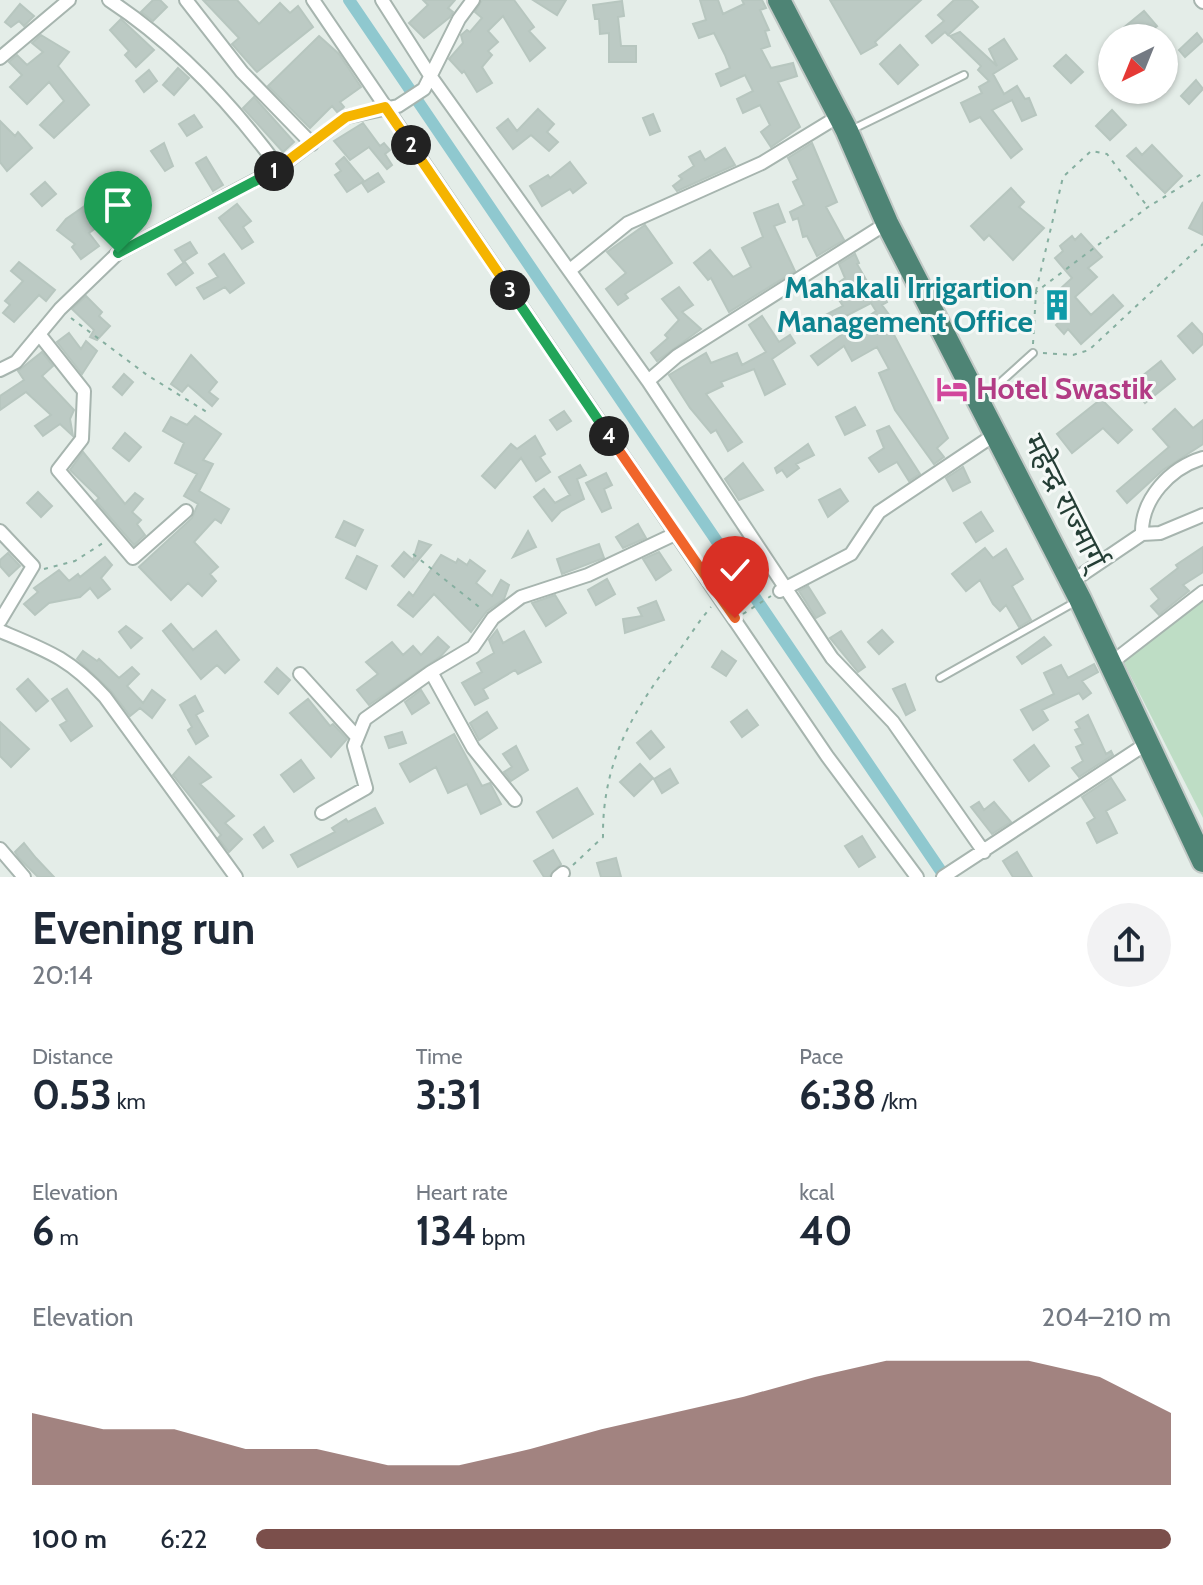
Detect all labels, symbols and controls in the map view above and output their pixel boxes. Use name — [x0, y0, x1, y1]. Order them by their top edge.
north arrow — [1098, 24, 1178, 104]
map controls — [1098, 24, 1178, 104]
pin: 2 — [391, 125, 431, 165]
text: 2 — [405, 131, 417, 158]
pin: 1 — [254, 151, 294, 191]
text: 1 — [270, 157, 278, 184]
pin — [84, 171, 152, 253]
icon: arrive — [96, 183, 140, 227]
place label: Mahakali Irrigartion Management Office — [777, 269, 1033, 340]
pin: 3 — [490, 270, 530, 310]
text: 3 — [504, 276, 516, 303]
building icon: Mahakali Irrigartion Management Office — [1040, 288, 1074, 322]
place label: Hotel Swastik — [976, 370, 1154, 407]
hotel icon: Hotel Swastik — [935, 372, 969, 406]
pin: 4 — [589, 416, 629, 456]
text: 4 — [602, 422, 616, 449]
street label: महेन्द्र राज्मार्ग् — [1016, 427, 1117, 578]
pin — [701, 536, 769, 618]
icon: check — [713, 548, 757, 592]
text: Evening run — [32, 902, 255, 955]
button: share — [1087, 903, 1171, 987]
text: 20:14 — [32, 959, 93, 991]
text: Distance — [32, 1043, 113, 1070]
text: Time — [416, 1043, 462, 1070]
text: Pace — [799, 1043, 843, 1070]
text: 0.53 — [32, 1070, 112, 1119]
text: 3:31 — [416, 1070, 482, 1119]
text: 6:38 — [799, 1070, 876, 1119]
text: km — [112, 1088, 146, 1115]
text: /km — [876, 1088, 918, 1115]
text: Elevation — [32, 1179, 118, 1206]
text: Heart rate — [416, 1179, 508, 1206]
text: kcal — [799, 1179, 834, 1206]
text: 6 — [32, 1206, 54, 1255]
text: 134 — [416, 1206, 477, 1255]
text: 40 — [799, 1206, 852, 1255]
text: m — [54, 1224, 79, 1251]
text: bpm — [477, 1224, 526, 1251]
text: Elevation — [32, 1301, 134, 1333]
text: 204–210 m — [1042, 1301, 1171, 1333]
text: 100 m — [32, 1523, 107, 1555]
text: 6:22 — [160, 1523, 207, 1555]

